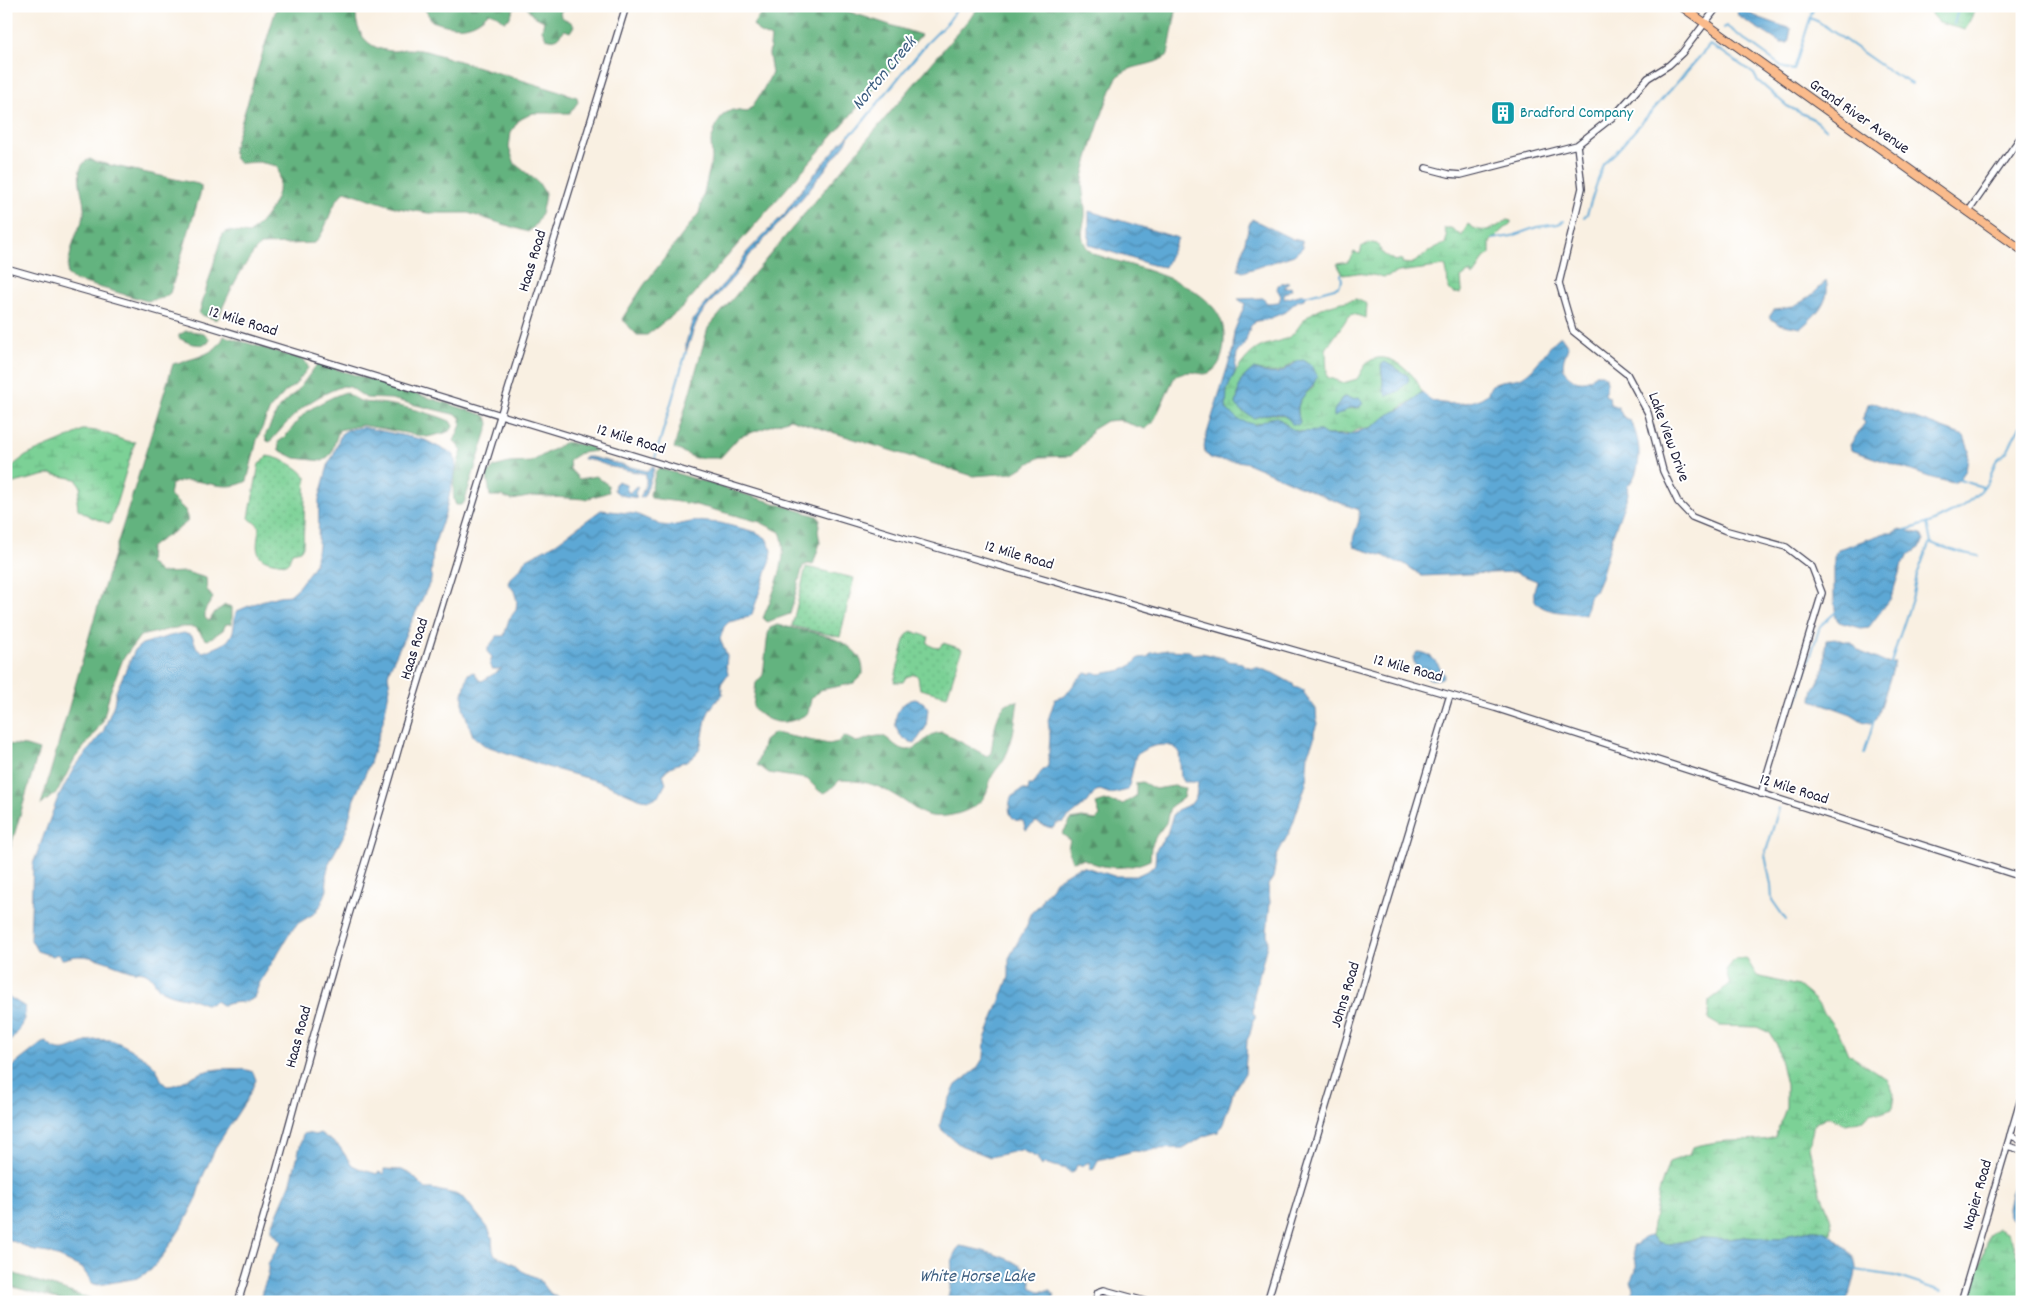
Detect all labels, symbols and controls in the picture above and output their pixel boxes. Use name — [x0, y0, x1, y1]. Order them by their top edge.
water label: Norton Creek — [847, 30, 924, 116]
street label: Grand River Avenue — [1804, 74, 1914, 160]
building icon: Bradford Company — [1490, 100, 1516, 126]
place label: Bradford Company — [1520, 102, 1634, 125]
street label: Haas Road — [513, 227, 553, 295]
street label: 12 Mile Road — [206, 301, 280, 343]
street label: Lake View Drive — [1641, 389, 1695, 485]
street label: 12 Mile Road — [594, 419, 668, 461]
street label: 12 Mile Road — [982, 535, 1056, 577]
street label: Haas Road — [395, 615, 435, 683]
street label: 12 Mile Road — [1371, 649, 1445, 689]
street label: 12 Mile Road — [1757, 769, 1831, 811]
street label: Johns Road — [1325, 959, 1367, 1031]
street label: Haas Road — [280, 1003, 318, 1071]
street label: Napier Road — [1957, 1157, 1999, 1233]
water label: White Horse Lake — [919, 1265, 1036, 1290]

